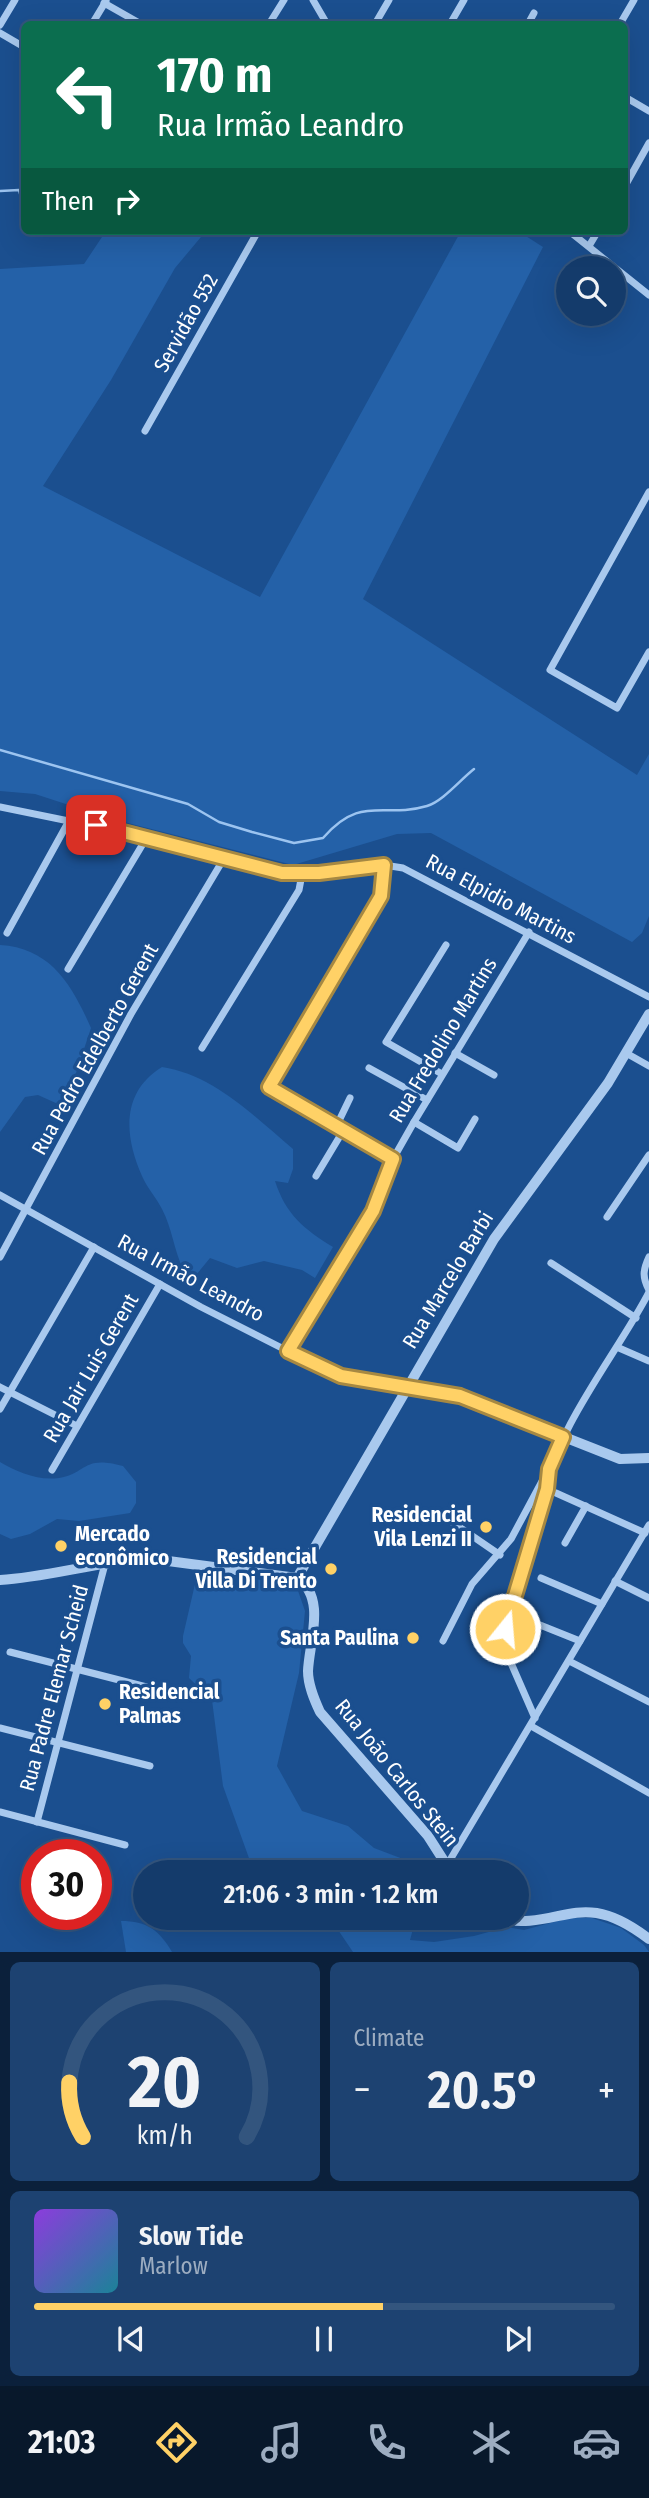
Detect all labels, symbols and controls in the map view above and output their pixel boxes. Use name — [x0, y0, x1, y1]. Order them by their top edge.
text: 170 m — [157, 46, 273, 105]
icon: left — [42, 49, 133, 140]
text: Rua Irmão Leandro — [157, 106, 404, 144]
icon: right — [108, 182, 146, 220]
text: Then — [42, 186, 94, 217]
map controls — [556, 256, 626, 326]
button: search — [556, 256, 626, 326]
street label: Servidão 552 — [148, 269, 224, 377]
pin — [66, 795, 126, 855]
icon: arrive — [77, 806, 115, 844]
street label: Rua Elpidio Martins — [421, 848, 581, 950]
street label: Rua Pedro Edelberto Gerent — [26, 939, 164, 1159]
street label: Rua Fredolino Martins — [383, 953, 503, 1127]
street label: Rua Marcelo Barbi — [397, 1207, 499, 1353]
street label: Rua Irmão Leandro — [113, 1228, 269, 1328]
street label: Rua Jair Luis Gerent — [38, 1289, 144, 1447]
place label: Residencial Vila Lenzi II — [372, 1502, 472, 1552]
marker: Residencial Vila Lenzi II — [478, 1519, 494, 1535]
place label: Mercado econômico — [75, 1521, 169, 1571]
marker: Mercado econômico — [53, 1538, 69, 1554]
place label: Residencial Villa Di Trento — [194, 1544, 317, 1594]
marker: Residencial Villa Di Trento — [323, 1561, 339, 1577]
street label: Rua Padre Elemar Scheid — [14, 1582, 94, 1794]
position arrow — [468, 1592, 542, 1666]
place label: Santa Paulina — [280, 1625, 399, 1651]
marker: Santa Paulina — [405, 1630, 421, 1646]
place label: Residencial Palmas — [119, 1679, 220, 1729]
street label: Rua João Carlos Stein — [329, 1694, 465, 1852]
marker: Residencial Palmas — [97, 1696, 113, 1712]
speed limit sign: 30 — [21, 1839, 112, 1930]
text: 21:06 · 3 min · 1.2 km — [224, 1879, 438, 1910]
text: Climate — [354, 2024, 424, 2052]
text: 20 — [127, 2040, 201, 2127]
text: 20.5° — [428, 2059, 541, 2122]
text: − — [354, 2067, 371, 2113]
text: + — [598, 2067, 615, 2113]
text: km/h — [137, 2121, 193, 2151]
text: Slow Tide — [139, 2221, 243, 2252]
text: Marlow — [139, 2252, 208, 2280]
icon: previous — [112, 2320, 150, 2358]
icon: pause — [305, 2320, 343, 2358]
icon: next — [499, 2320, 537, 2358]
icon: directions — [152, 2418, 201, 2467]
icon: music — [257, 2418, 306, 2467]
icon: phone — [362, 2418, 411, 2467]
icon: climate — [467, 2418, 516, 2467]
icon: car — [572, 2418, 621, 2467]
text: 21:03 — [28, 2423, 95, 2461]

